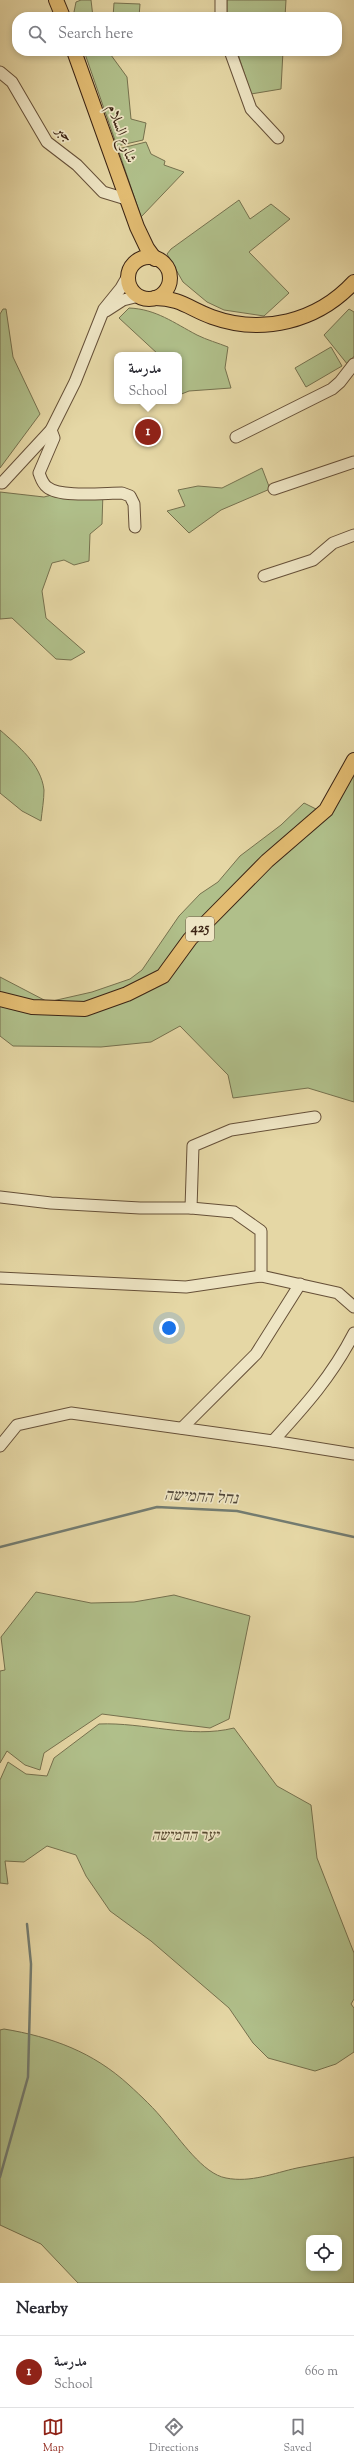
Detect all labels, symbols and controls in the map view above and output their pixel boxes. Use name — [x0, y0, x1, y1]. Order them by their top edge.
search box — [12, 12, 342, 56]
icon: search — [26, 23, 48, 45]
text: Search here — [58, 24, 133, 45]
street label: شارع السلام — [100, 102, 141, 166]
street label: جبر — [49, 119, 77, 148]
popup — [114, 352, 182, 404]
text: مدرسة — [129, 359, 162, 380]
text: School — [129, 383, 167, 401]
pin: 1 — [135, 417, 161, 447]
road number: 425 — [186, 917, 214, 941]
your location — [159, 1318, 179, 1338]
water label: נחל החמישה — [164, 1485, 240, 1511]
park label: יער החמישה — [152, 1826, 220, 1847]
map controls — [306, 2235, 342, 2271]
button: locate — [306, 2235, 342, 2271]
text: Nearby — [16, 2297, 68, 2321]
text: مدرسة — [54, 2352, 87, 2373]
text: 1 — [27, 2363, 31, 2381]
text: 660 m — [305, 2363, 338, 2381]
text: School — [54, 2376, 93, 2394]
tab: Map — [42, 2416, 64, 2456]
tab: Directions — [149, 2416, 199, 2456]
tab: Saved — [283, 2416, 312, 2456]

